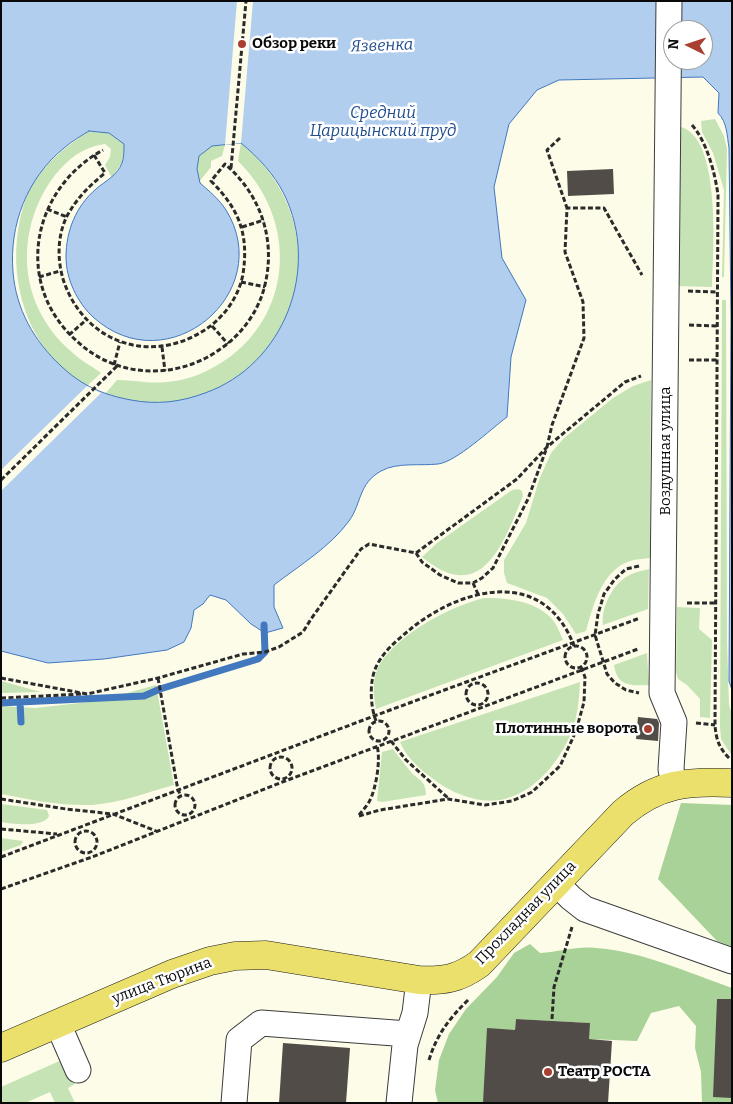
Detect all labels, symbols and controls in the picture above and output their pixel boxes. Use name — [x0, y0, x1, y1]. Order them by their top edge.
north arrow — [663, 20, 713, 70]
place label: Обзор реки — [252, 35, 336, 53]
water label: Язвенка — [351, 35, 413, 57]
marker: Обзор реки — [236, 38, 248, 50]
text: N — [665, 38, 682, 50]
water label: Средний Царицынский пруд — [310, 104, 456, 142]
street label: Воздушная улица — [657, 387, 675, 515]
place label: Плотинные ворота — [495, 720, 638, 738]
marker: Плотинные ворота — [642, 723, 654, 735]
street label: Прохладная улица — [472, 857, 580, 969]
street label: улица Тюрина — [110, 954, 214, 1008]
place label: Театр РОСТА — [558, 1063, 651, 1081]
marker: Театр РОСТА — [542, 1066, 554, 1078]

